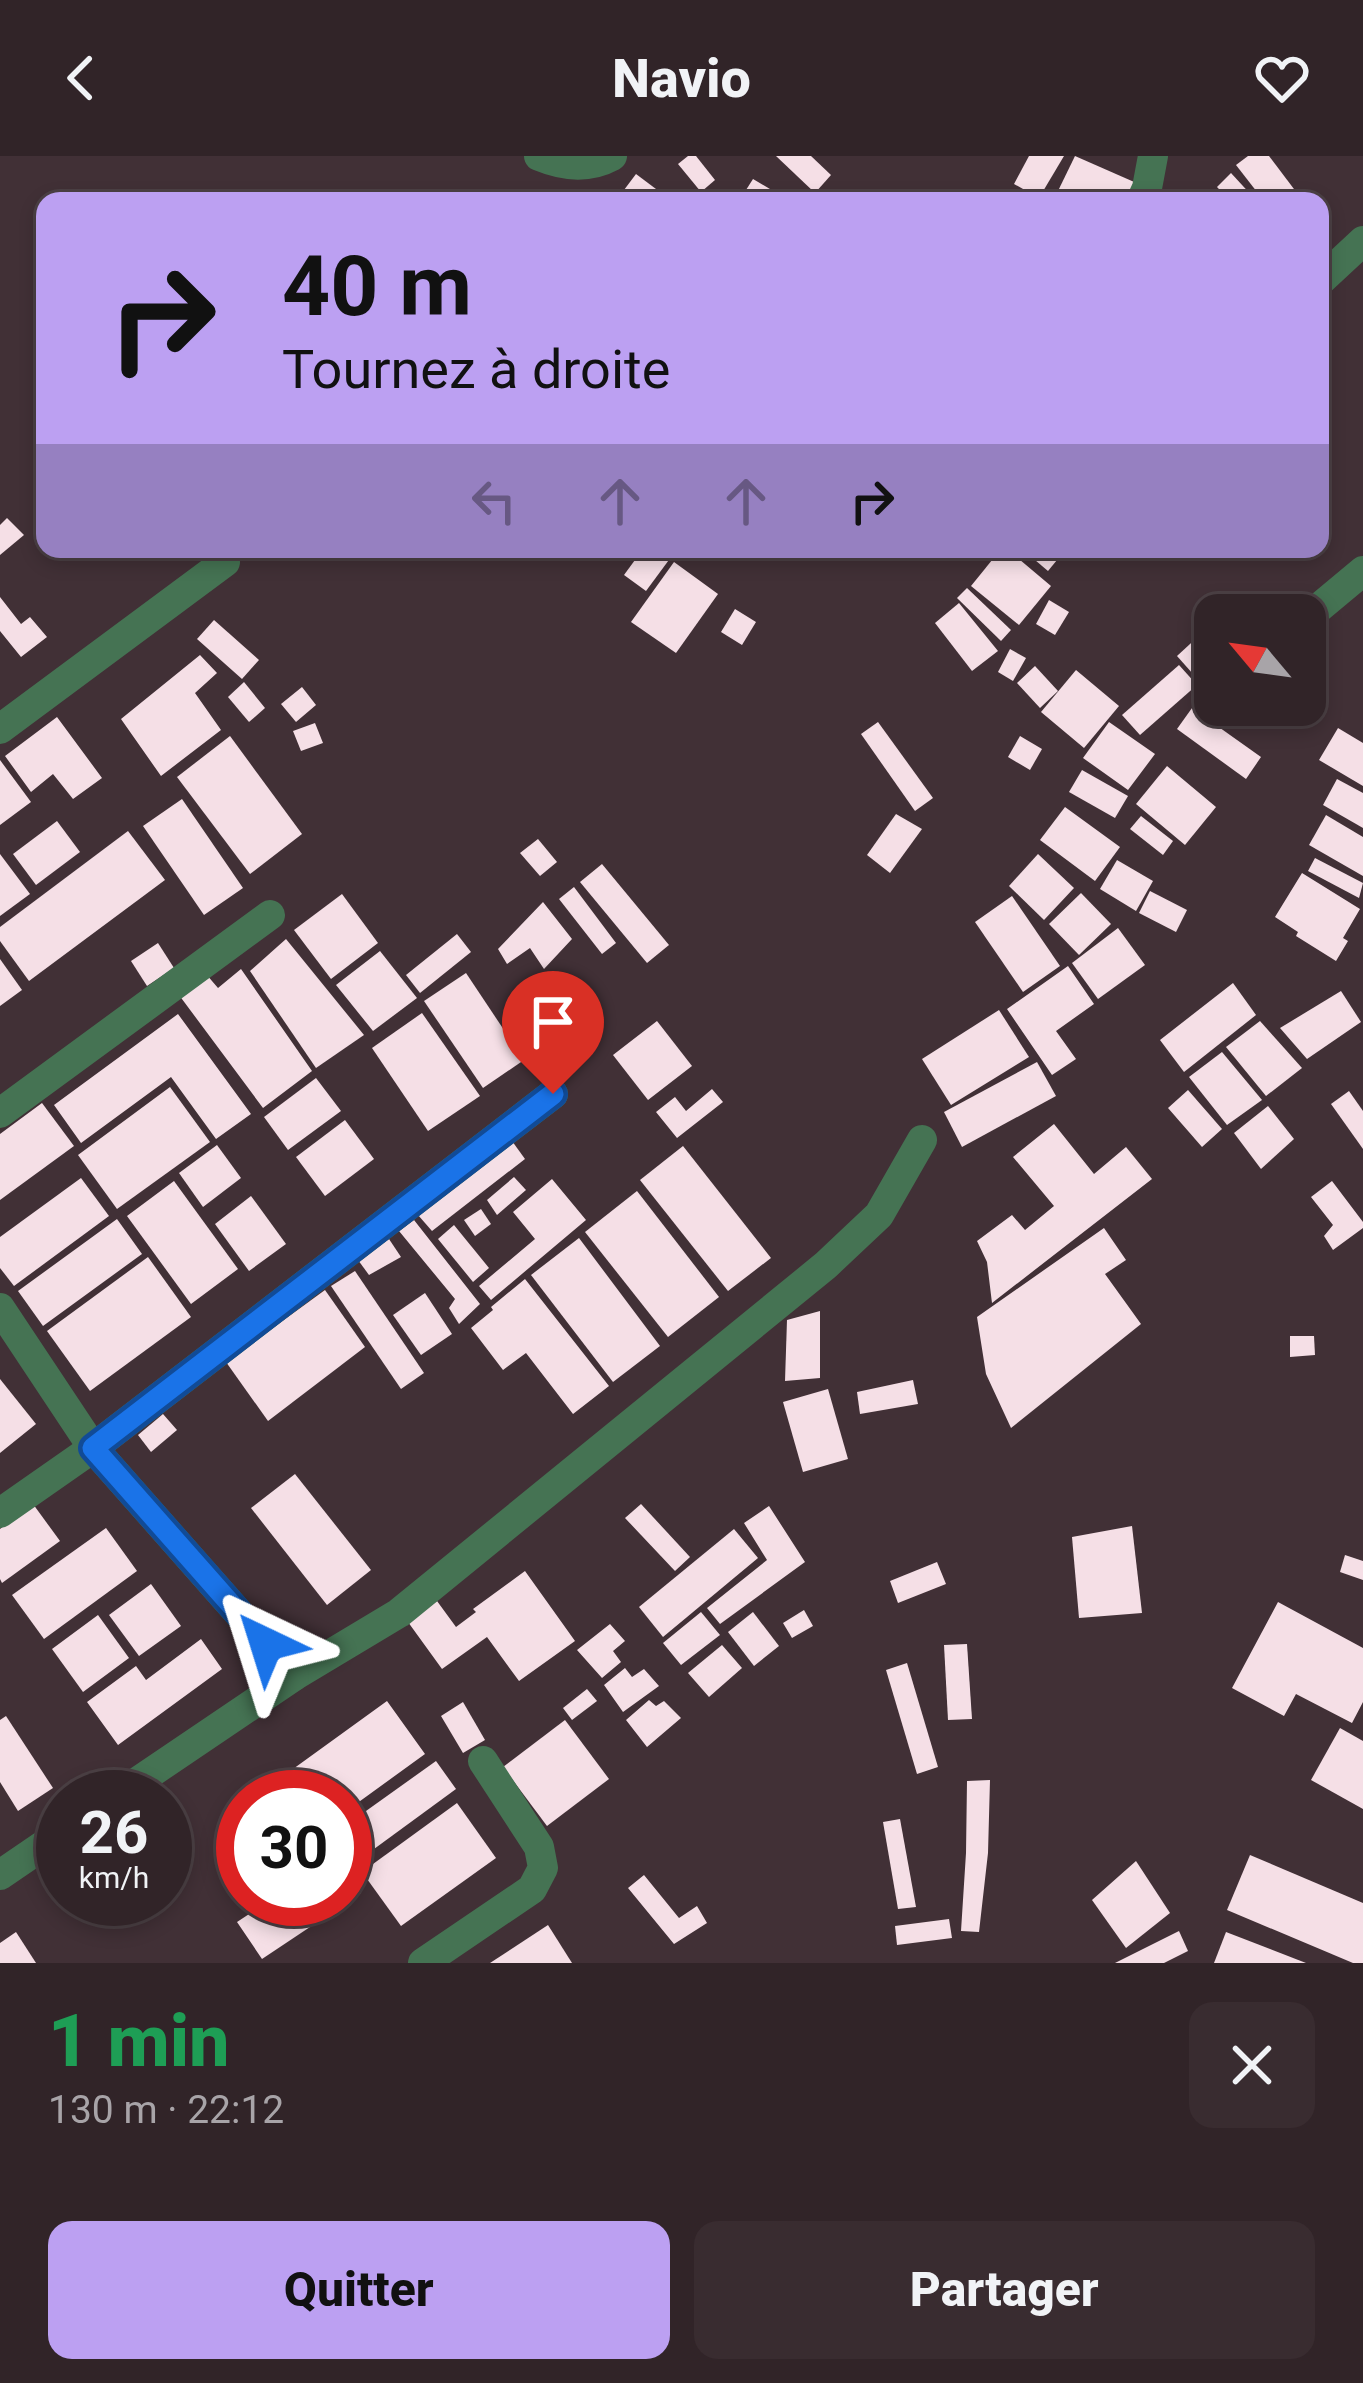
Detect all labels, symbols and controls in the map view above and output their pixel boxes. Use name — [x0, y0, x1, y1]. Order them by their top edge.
icon: back — [48, 45, 114, 111]
icon: heart — [1249, 45, 1315, 111]
text: Navio — [612, 47, 751, 110]
text: 40 m — [282, 237, 472, 336]
icon: right — [84, 240, 240, 396]
text: Tournez à droite — [282, 338, 670, 401]
icon: left — [461, 468, 527, 534]
icon: ahead — [587, 468, 653, 534]
icon: ahead — [713, 468, 779, 534]
icon: right — [839, 468, 905, 534]
north arrow — [1194, 594, 1326, 726]
map controls — [1194, 594, 1326, 726]
pin — [502, 971, 604, 1094]
icon: arrive — [520, 989, 586, 1055]
position arrow — [203, 1581, 329, 1707]
speed limit sign: 30 — [216, 1770, 372, 1926]
text: 26 — [80, 1797, 148, 1868]
text: km/h — [79, 1860, 149, 1895]
text: 1 min — [48, 1999, 230, 2084]
button: close — [1189, 2002, 1315, 2128]
text: 130 m · 22:12 — [48, 2087, 284, 2133]
button: Quitter — [48, 2221, 670, 2359]
button: Partager — [694, 2221, 1315, 2359]

